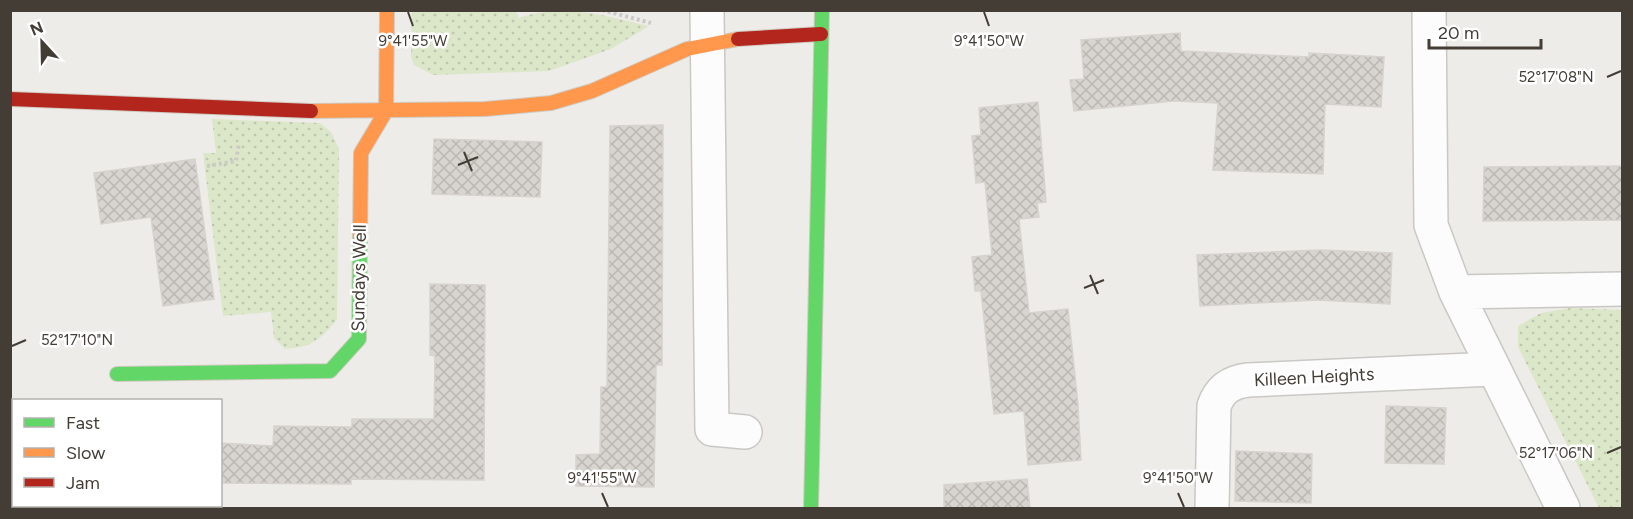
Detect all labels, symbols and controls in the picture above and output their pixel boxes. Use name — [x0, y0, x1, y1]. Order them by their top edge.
north arrow — [12, 12, 72, 72]
scale bar — [1429, 12, 1542, 50]
text: N — [27, 17, 46, 40]
text: 20 m — [1438, 22, 1479, 44]
text: 9°41'55"W — [379, 32, 448, 50]
text: 9°41'50"W — [954, 32, 1025, 50]
text: 52°17'08"N — [1518, 68, 1594, 86]
street label: Sundays Well — [347, 224, 371, 332]
text: 52°17'10"N — [41, 331, 113, 349]
street label: Killeen Heights — [1253, 363, 1375, 391]
legend — [12, 399, 222, 507]
text: Fast — [66, 412, 100, 434]
text: Slow — [66, 442, 105, 464]
text: 52°17'06"N — [1519, 444, 1593, 462]
text: 9°41'55"W — [568, 469, 637, 487]
text: 9°41'50"W — [1143, 469, 1214, 487]
text: Jam — [66, 472, 100, 494]

